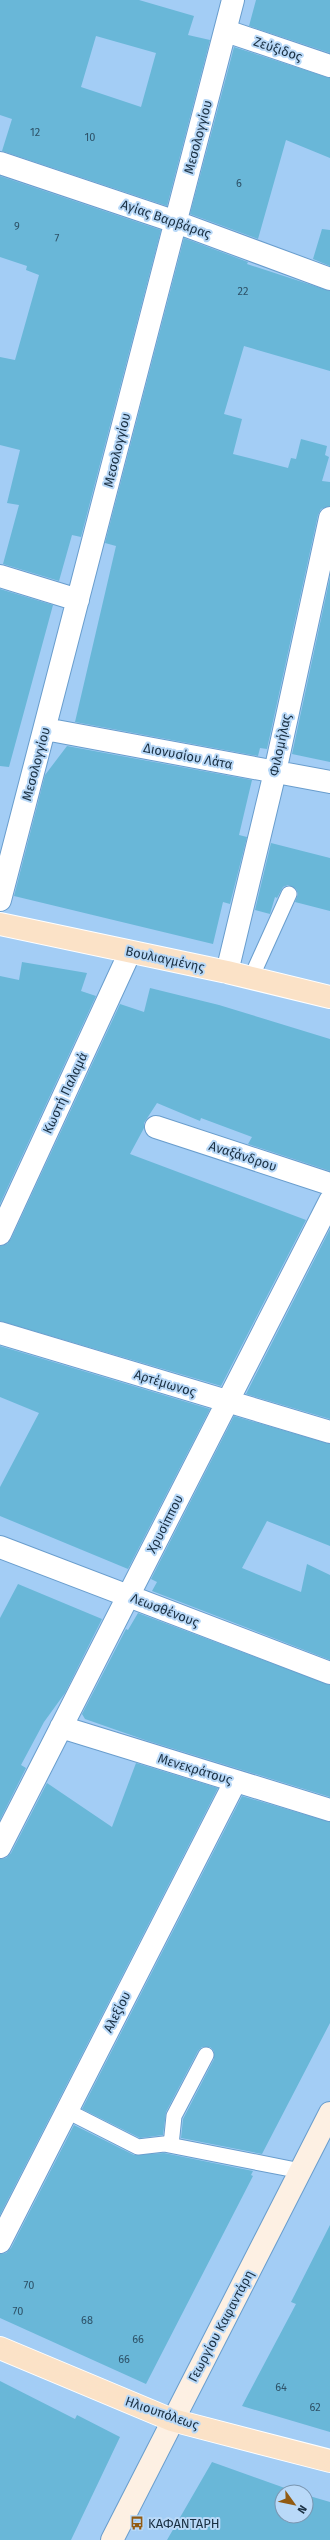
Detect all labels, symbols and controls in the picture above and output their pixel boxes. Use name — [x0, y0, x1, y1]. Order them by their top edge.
street label: Ζεύξιδος — [251, 34, 304, 65]
street label: Μεσολογγίου — [181, 98, 215, 176]
house number: 12 — [30, 126, 40, 139]
house number: 10 — [85, 131, 95, 144]
house number: 6 — [236, 177, 242, 190]
street label: Αγίας Βαρβάρας — [119, 197, 213, 241]
house number: 9 — [14, 220, 20, 233]
house number: 7 — [55, 232, 60, 245]
house number: 22 — [238, 285, 248, 298]
street label: Μεσολογγίου — [101, 411, 133, 489]
street label: Φιλομήλας — [266, 713, 294, 777]
street label: Μεσολογγίου — [19, 725, 53, 803]
street label: Διονυσίου Λάτα — [142, 740, 234, 772]
street label: Βουλιαγμένης — [124, 943, 206, 975]
street label: Κωστή Παλαμά — [40, 1050, 91, 1136]
street label: Αναξάνδρου — [207, 1138, 279, 1175]
street label: Αρτέμωνος — [132, 1366, 198, 1400]
street label: Χρυσίππου — [144, 1492, 186, 1556]
street label: Λεωσθένους — [129, 1590, 201, 1630]
street label: Μενεκράτους — [156, 1751, 234, 1787]
street label: Αλεξίου — [100, 1989, 135, 2035]
street label: Γεωργίου Καφαντάρη — [185, 2268, 257, 2384]
house number: 70 — [24, 2279, 34, 2292]
house number: 70 — [13, 2305, 23, 2318]
house number: 68 — [81, 2314, 93, 2327]
house number: 66 — [132, 2333, 144, 2346]
house number: 66 — [118, 2353, 130, 2366]
house number: 64 — [275, 2381, 287, 2394]
street label: Ηλιουπόλεως — [123, 2393, 201, 2433]
house number: 62 — [309, 2401, 321, 2414]
north arrow — [274, 2484, 314, 2524]
text: N — [295, 2503, 309, 2516]
bus stop icon: ΚΑΦΑΝΤΑΡΗ — [129, 2515, 145, 2531]
place label: ΚΑΦΑΝΤΑΡΗ — [148, 2516, 220, 2531]

